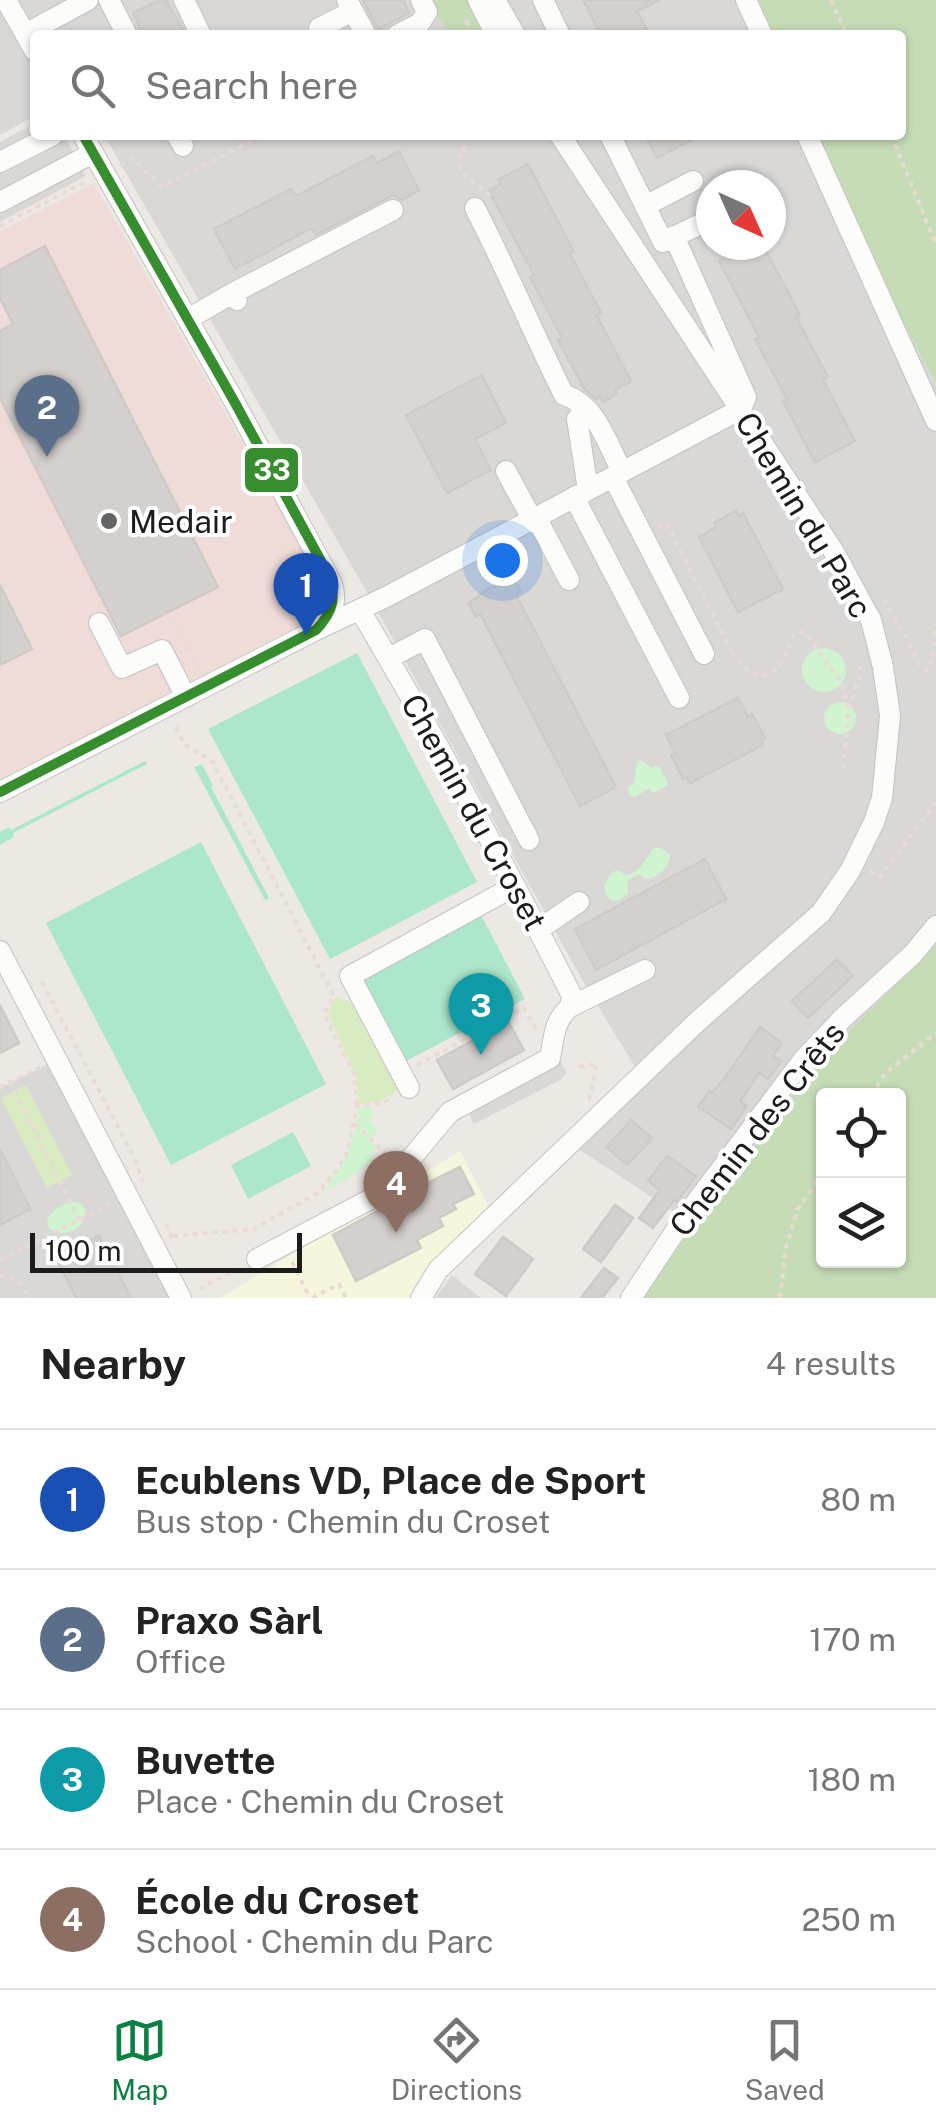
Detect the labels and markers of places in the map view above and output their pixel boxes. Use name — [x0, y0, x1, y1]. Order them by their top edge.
pin: 2 — [15, 374, 80, 457]
place label: Medair — [129, 503, 233, 540]
marker: Medair — [98, 510, 120, 532]
pin: 1 — [274, 552, 338, 635]
pin: 3 — [448, 972, 514, 1055]
pin: 4 — [364, 1150, 428, 1233]

